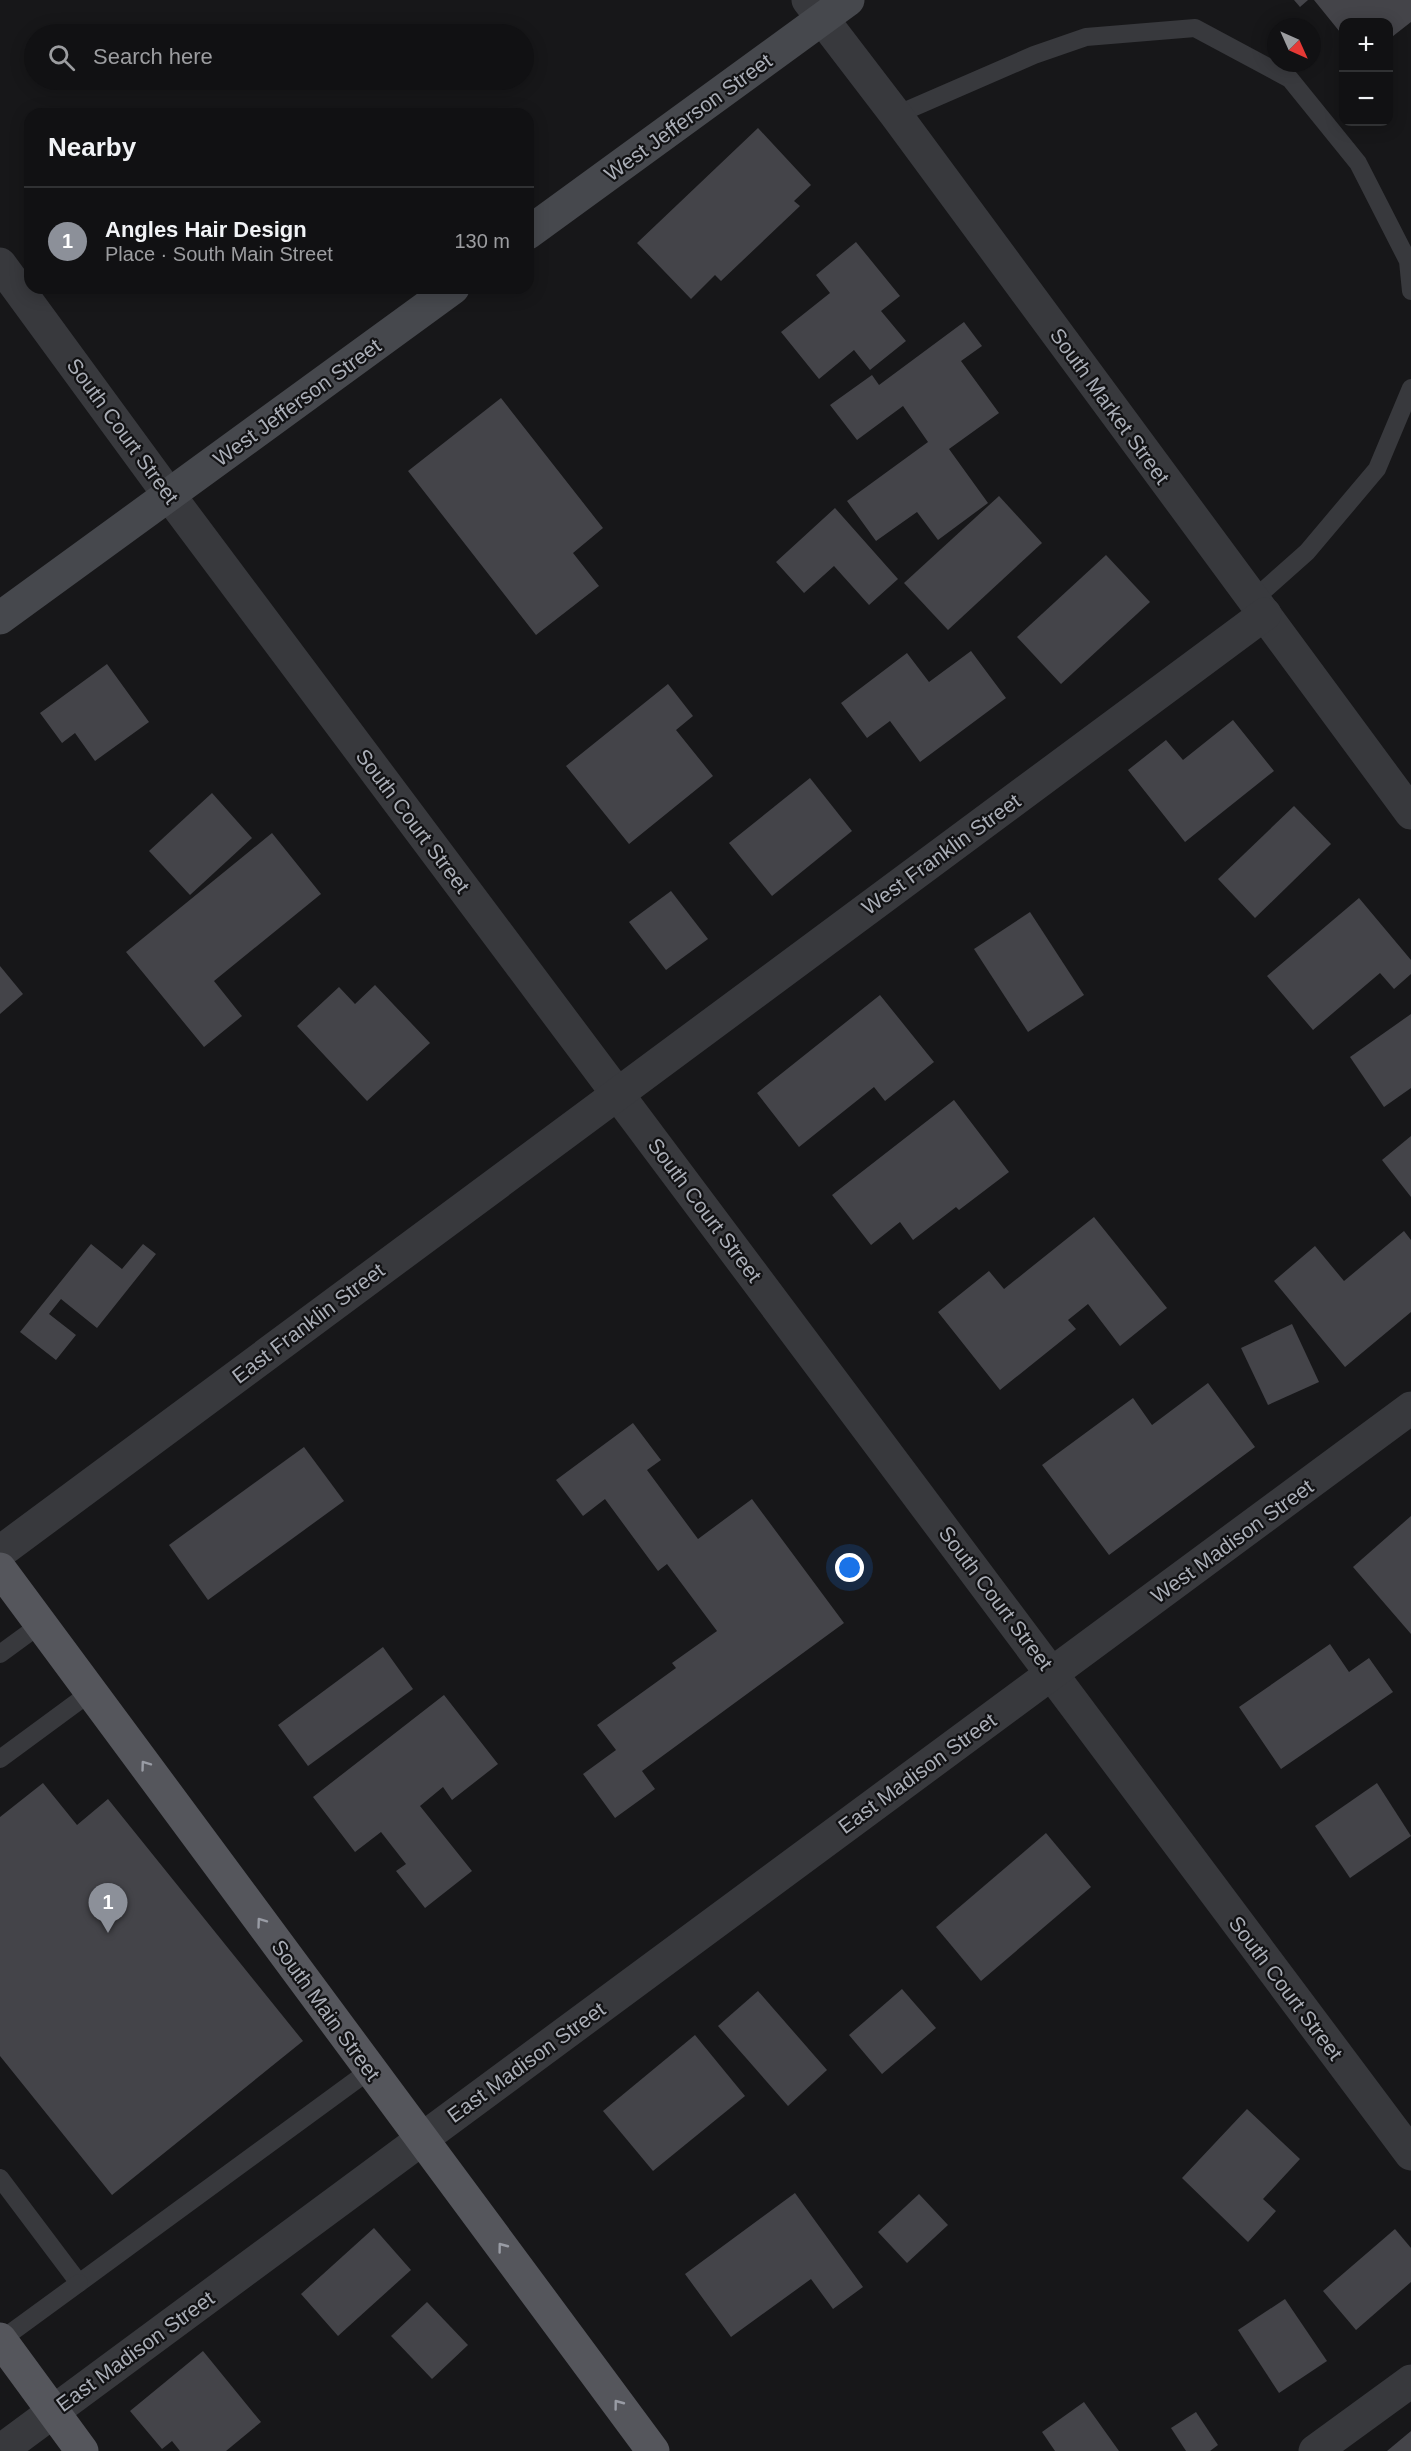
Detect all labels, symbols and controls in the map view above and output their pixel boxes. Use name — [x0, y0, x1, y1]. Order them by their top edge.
north arrow — [1267, 18, 1321, 72]
map controls — [1339, 18, 1393, 126]
button: + — [1339, 18, 1393, 72]
search box — [24, 24, 534, 90]
icon: search — [45, 41, 78, 74]
text: Search here — [93, 44, 213, 69]
street label: West Jefferson Street — [600, 48, 776, 185]
button: − — [1339, 72, 1393, 126]
text: Nearby — [48, 132, 136, 162]
text: Angles Hair Design — [105, 217, 307, 242]
text: 1 — [62, 230, 73, 252]
text: 130 m — [454, 230, 510, 252]
text: Place · South Main Street — [105, 243, 333, 265]
street label: South Market Street — [1046, 324, 1174, 488]
street label: West Jefferson Street — [209, 333, 385, 470]
street label: South Court Street — [63, 354, 184, 508]
street label: South Court Street — [351, 745, 475, 898]
street label: West Franklin Street — [857, 789, 1025, 919]
street label: South Court Street — [643, 1134, 767, 1287]
street label: East Franklin Street — [227, 1258, 389, 1388]
street label: West Madison Street — [1147, 1474, 1318, 1607]
street label: South Court Street — [934, 1522, 1058, 1675]
your location — [835, 1553, 864, 1582]
street label: East Madison Street — [834, 1708, 1000, 1838]
one-way arrow — [141, 1761, 152, 1772]
pin: 1 — [88, 1884, 128, 1933]
street label: South Court Street — [1224, 1912, 1348, 2065]
one-way arrow — [257, 1917, 268, 1928]
street label: South Main Street — [267, 1935, 385, 2085]
street label: East Madison Street — [443, 1997, 609, 2127]
one-way arrow — [498, 2243, 509, 2254]
street label: East Madison Street — [52, 2286, 218, 2416]
one-way arrow — [614, 2400, 625, 2411]

